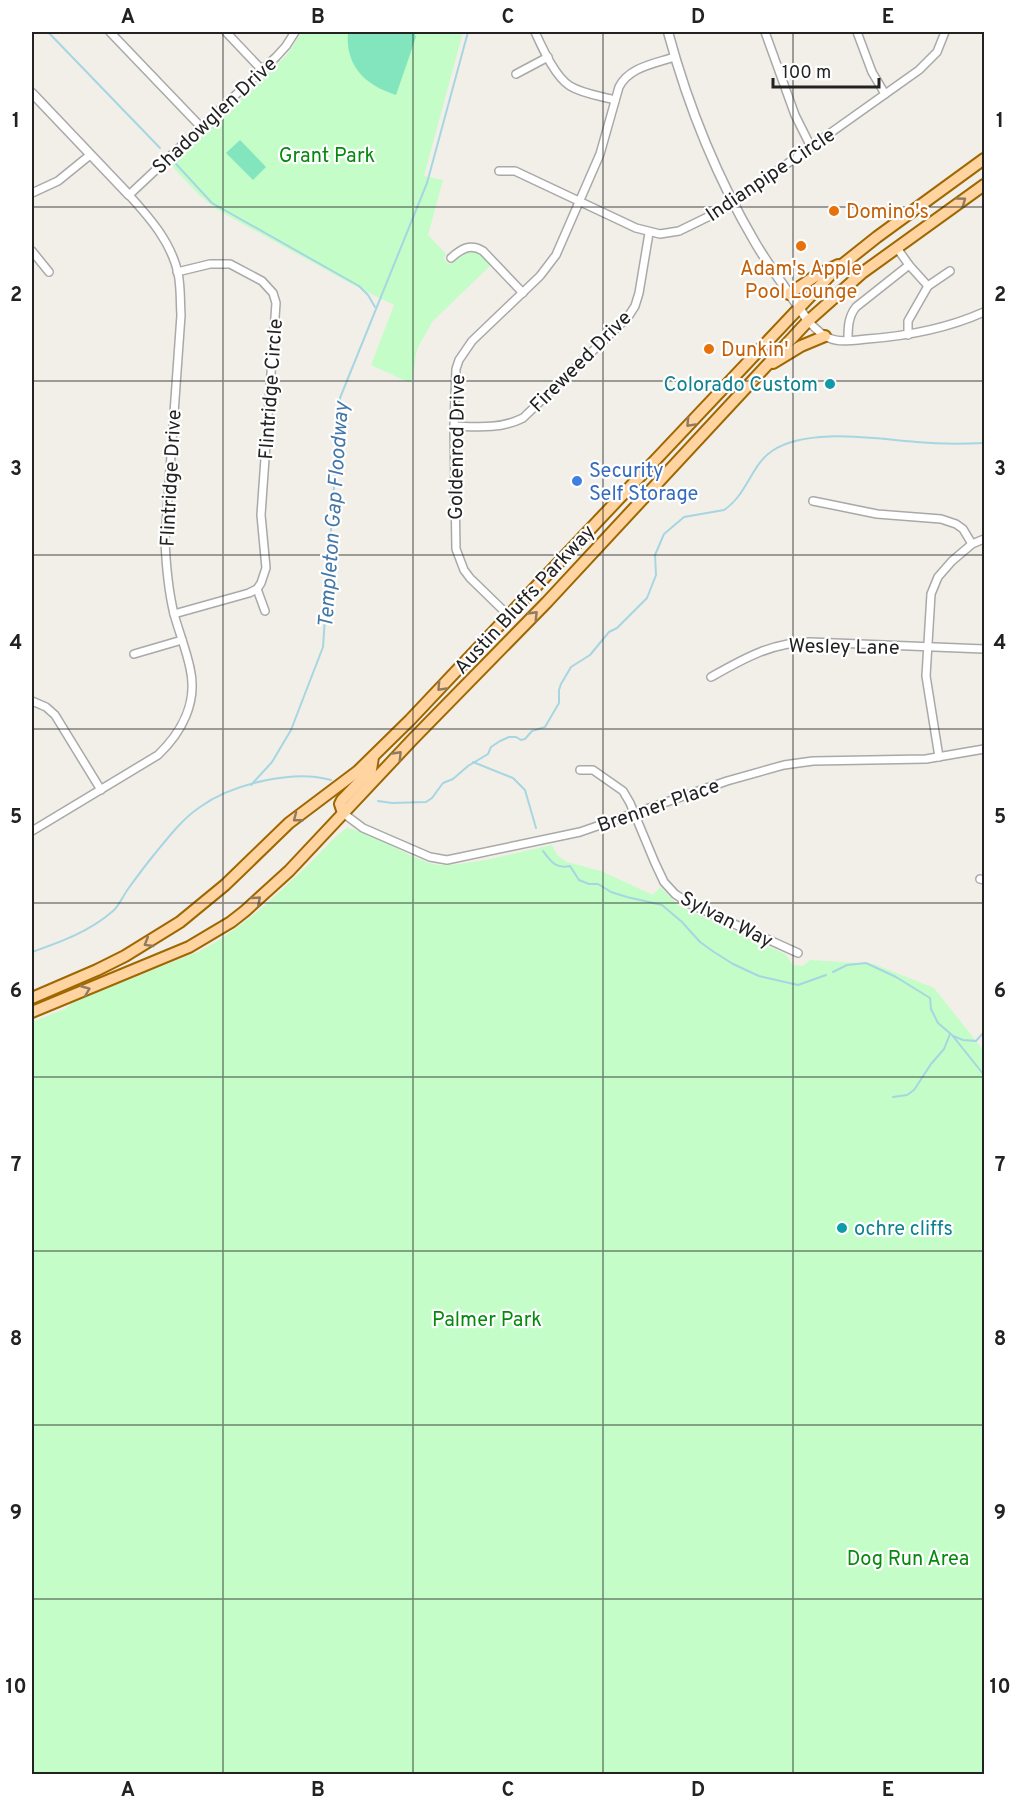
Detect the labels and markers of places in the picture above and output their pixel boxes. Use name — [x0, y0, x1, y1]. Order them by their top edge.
place label: Domino's — [846, 200, 929, 226]
marker: Domino's — [827, 204, 841, 218]
marker: Adam's Apple Pool Lounge — [794, 239, 808, 253]
place label: Adam's Apple Pool Lounge — [740, 257, 862, 306]
place label: Dunkin' — [721, 338, 789, 364]
marker: Dunkin' — [702, 342, 716, 356]
place label: Colorado Custom — [663, 373, 818, 399]
marker: Colorado Custom — [823, 377, 837, 391]
place label: Security Self Storage — [589, 459, 698, 508]
marker: Security Self Storage — [570, 474, 584, 488]
place label: ochre cliffs — [854, 1217, 953, 1243]
marker: ochre cliffs — [835, 1221, 849, 1235]

